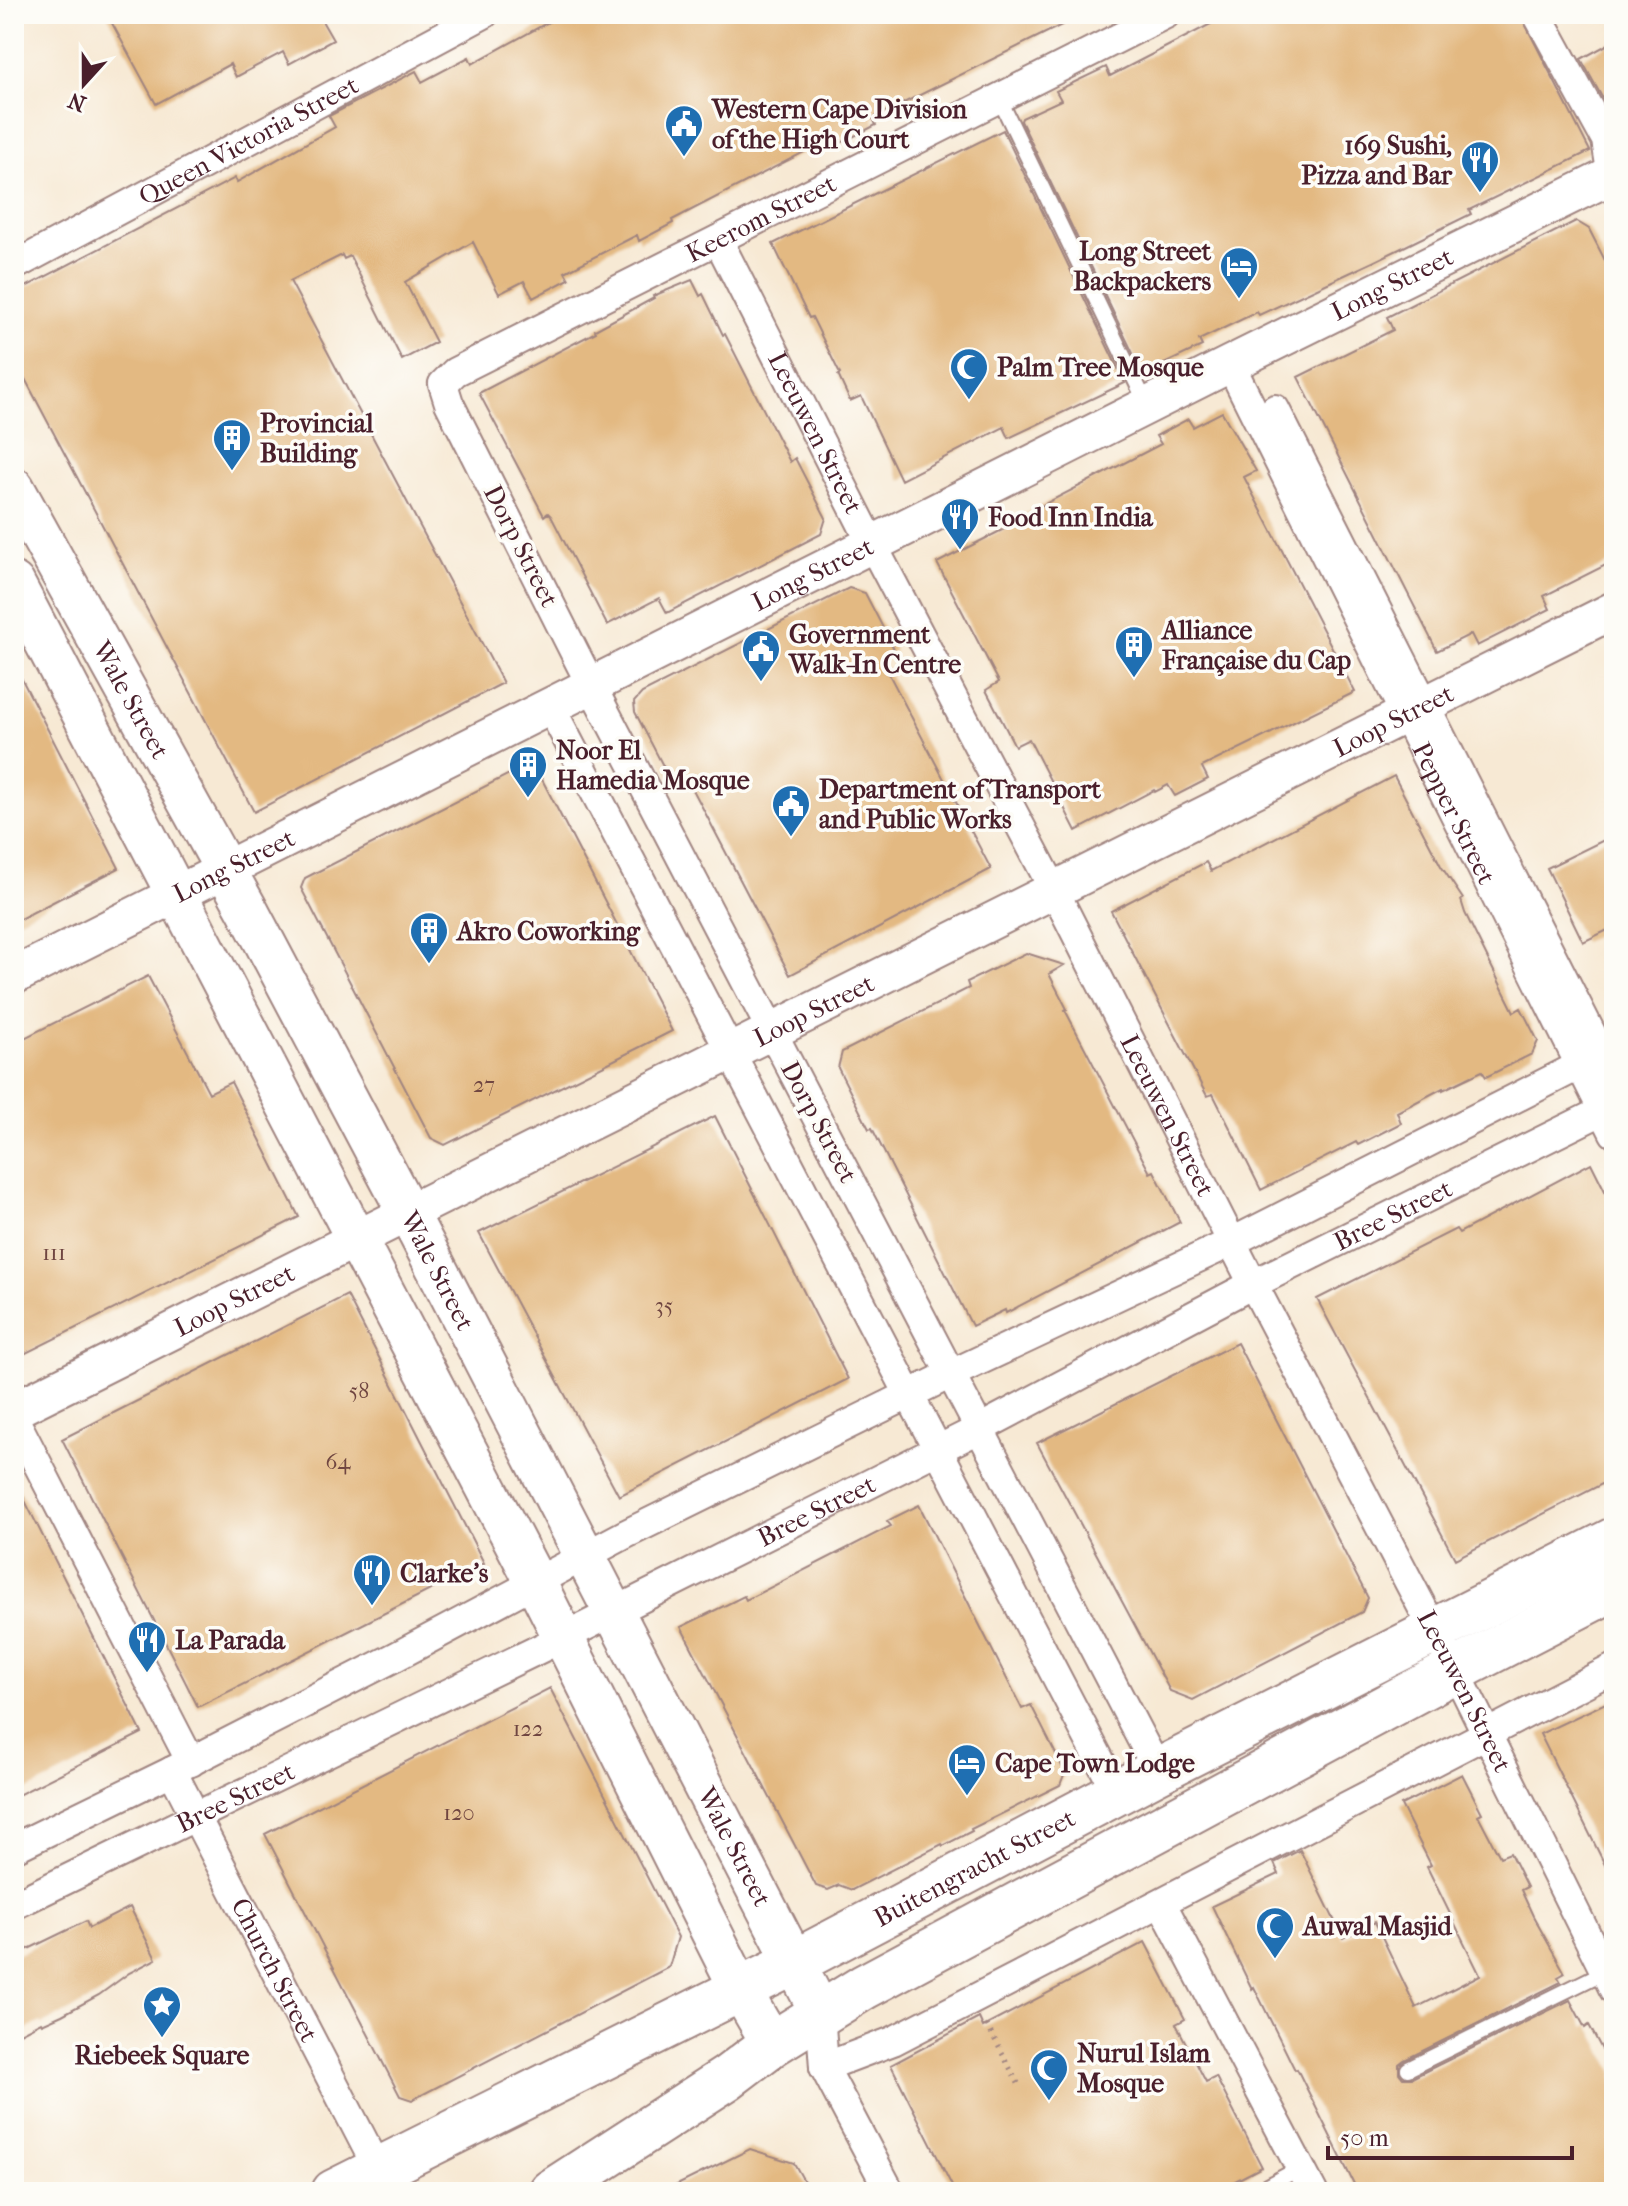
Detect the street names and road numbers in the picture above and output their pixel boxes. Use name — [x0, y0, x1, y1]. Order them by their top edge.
street label: Queen Victoria Street — [133, 69, 364, 212]
street label: Keerom Street — [680, 167, 842, 269]
street label: Long Street — [1326, 240, 1459, 327]
street label: Leeuwen Street — [762, 347, 870, 519]
street label: Dorp Street — [477, 480, 565, 613]
street label: Long Street — [747, 530, 879, 618]
street label: Wale Street — [86, 635, 177, 765]
street label: Loop Street — [1328, 677, 1459, 763]
street label: Pepper Street — [1406, 737, 1503, 890]
street label: Long Street — [168, 822, 300, 909]
street label: Loop Street — [748, 967, 880, 1053]
street label: Leeuwen Street — [1114, 1029, 1222, 1202]
street label: Dorp Street — [774, 1056, 864, 1189]
street label: Bree Street — [1329, 1172, 1458, 1257]
street label: Wale Street — [394, 1205, 482, 1336]
street label: Loop Street — [169, 1257, 300, 1343]
street label: Bree Street — [752, 1468, 881, 1553]
street label: Leeuwen Street — [1411, 1605, 1519, 1778]
street label: Bree Street — [171, 1755, 300, 1839]
street label: Wale Street — [691, 1781, 779, 1912]
street label: Buitengracht Street — [869, 1802, 1081, 1933]
street label: Church Street — [225, 1893, 325, 2048]

